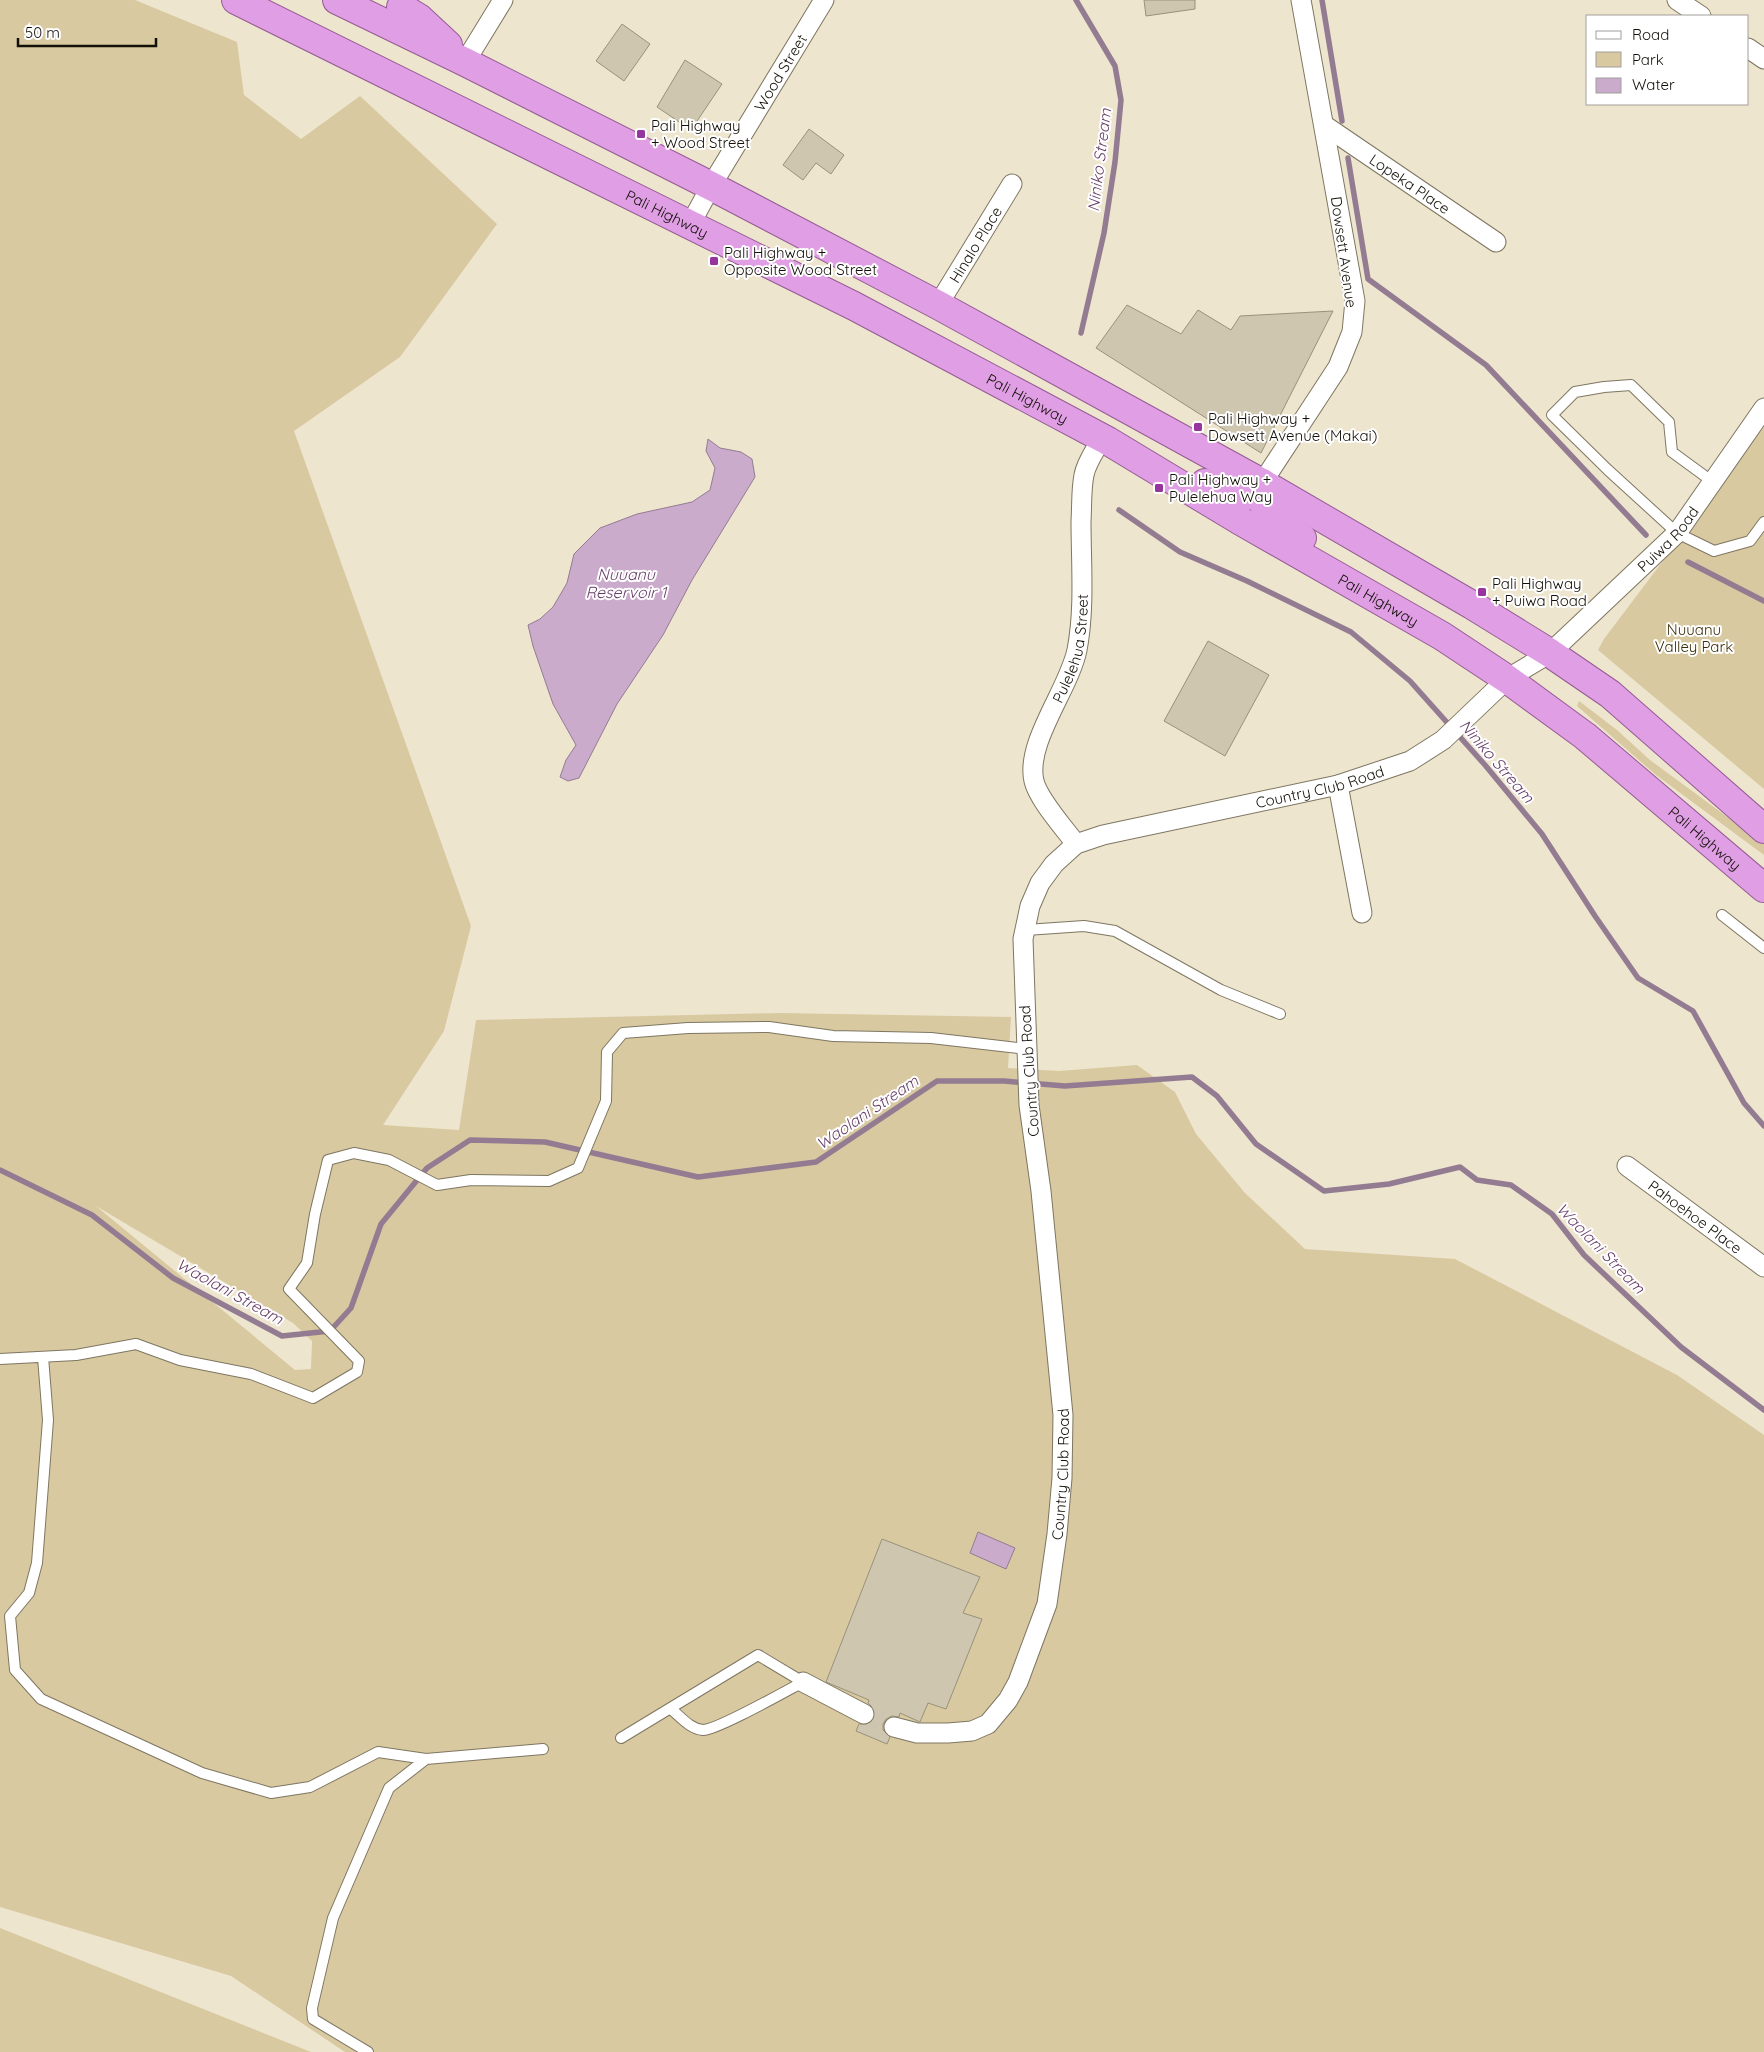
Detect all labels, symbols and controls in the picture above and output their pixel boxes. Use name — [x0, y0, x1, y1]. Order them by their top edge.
scale bar — [18, 15, 155, 47]
legend — [1586, 15, 1749, 105]
text: 50 m — [25, 23, 60, 42]
text: Road — [1632, 25, 1669, 44]
street label: Wood Street — [749, 30, 811, 114]
text: Park — [1632, 50, 1664, 69]
text: Water — [1632, 75, 1675, 94]
water label: Niniko Stream — [1083, 107, 1115, 213]
place label: Pali Highway + Wood Street — [651, 116, 750, 152]
marker: Pali Highway + Wood Street — [635, 128, 647, 140]
street label: Lopeka Place — [1366, 149, 1454, 218]
street label: Pali Highway — [623, 185, 711, 242]
street label: Dowsett Avenue — [1327, 195, 1361, 309]
street label: Hinalo Place — [944, 203, 1006, 286]
place label: Pali Highway + Opposite Wood Street — [724, 243, 877, 279]
marker: Pali Highway + Opposite Wood Street — [708, 255, 720, 267]
street label: Pali Highway — [983, 369, 1071, 428]
place label: Pali Highway + Dowsett Avenue (Makai) — [1208, 409, 1377, 445]
marker: Pali Highway + Dowsett Avenue (Makai) — [1192, 421, 1204, 433]
place label: Pali Highway + Pulelehua Way — [1169, 470, 1272, 506]
marker: Pali Highway + Pulelehua Way — [1153, 482, 1165, 494]
street label: Puiwa Road — [1633, 502, 1702, 575]
water label: Nuuanu Reservoir 1 — [585, 564, 668, 602]
street label: Pali Highway — [1335, 569, 1422, 630]
place label: Pali Highway + Puiwa Road — [1492, 574, 1587, 610]
marker: Pali Highway + Puiwa Road — [1476, 586, 1488, 598]
street label: Pulelehua Street — [1047, 594, 1091, 706]
park label: Nuuanu Valley Park — [1655, 620, 1733, 656]
water label: Niniko Stream — [1455, 715, 1539, 807]
street label: Country Club Road — [1254, 761, 1386, 812]
street label: Pali Highway — [1665, 802, 1745, 874]
street label: Country Club Road — [1015, 1005, 1043, 1137]
water label: Waolani Stream — [812, 1070, 922, 1153]
street label: Pahoehoe Place — [1645, 1176, 1746, 1257]
water label: Waolani Stream — [1553, 1198, 1650, 1298]
water label: Waolani Stream — [173, 1253, 287, 1329]
street label: Country Club Road — [1047, 1408, 1073, 1541]

